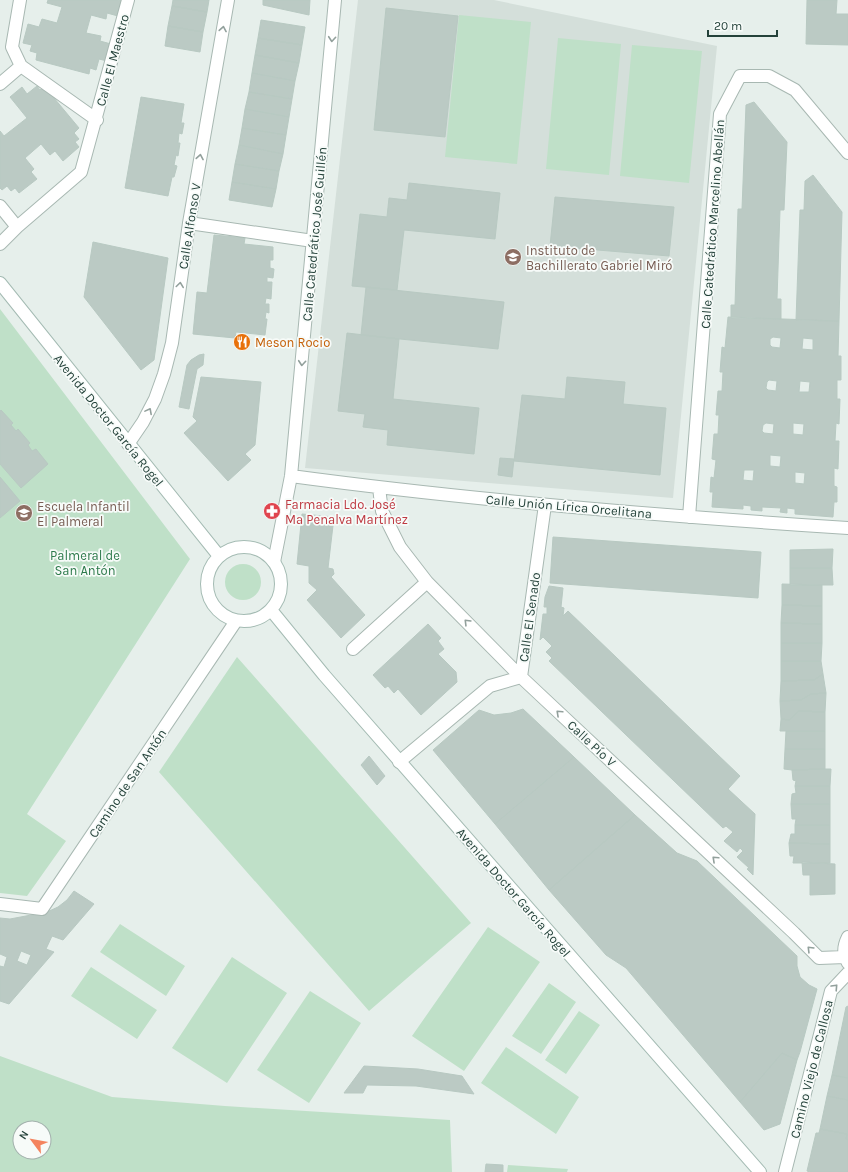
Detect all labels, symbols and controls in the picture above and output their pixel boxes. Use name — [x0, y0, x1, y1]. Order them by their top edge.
scale bar — [708, 12, 777, 38]
street label: Calle El Maestro — [93, 13, 132, 108]
text: 20 m — [714, 19, 742, 33]
one-way arrow — [218, 26, 227, 32]
one-way arrow — [327, 36, 336, 42]
street label: Calle Catedrático Marcelino Abellán — [698, 119, 727, 329]
street label: Calle Catedrático José Guillén — [299, 146, 330, 322]
one-way arrow — [196, 154, 204, 160]
street label: Calle Alfonso V — [175, 181, 204, 270]
place label: Instituto de Bachillerato Gabriel Miró — [526, 243, 672, 273]
school or university icon: Instituto de Bachillerato Gabriel Miró — [503, 247, 523, 267]
one-way arrow — [175, 282, 184, 288]
restaurant icon: Meson Rocio — [232, 332, 252, 352]
place label: Meson Rocio — [255, 335, 330, 350]
street label: Avenida Doctor García Rogel — [51, 351, 167, 490]
one-way arrow — [298, 360, 307, 367]
one-way arrow — [144, 408, 152, 415]
street label: Calle Unión Lírica Orcelitana — [485, 492, 653, 521]
place label: Farmacia Ldo. José Mª Penalva Martínez — [285, 497, 408, 527]
place label: Escuela Infantil El Palmeral — [37, 499, 130, 529]
pharmacy icon: Farmacia Ldo. José Mª Penalva Martínez — [262, 501, 282, 521]
school or university icon: Escuela Infantil El Palmeral — [14, 503, 34, 523]
park label: Palmeral de San Antón — [50, 548, 120, 578]
street label: Calle El Senado — [516, 571, 543, 663]
one-way arrow — [464, 619, 471, 627]
one-way arrow — [556, 710, 564, 718]
street label: Calle Pío V — [564, 717, 619, 770]
street label: Camino de San Antón — [85, 726, 169, 840]
street label: Avenida Doctor García Rogel — [454, 825, 574, 960]
one-way arrow — [713, 857, 720, 864]
one-way arrow — [807, 946, 815, 954]
one-way arrow — [831, 984, 838, 992]
street label: Camino Viejo de Callosa — [787, 998, 836, 1140]
north arrow — [12, 1120, 52, 1160]
text: N — [16, 1128, 32, 1142]

